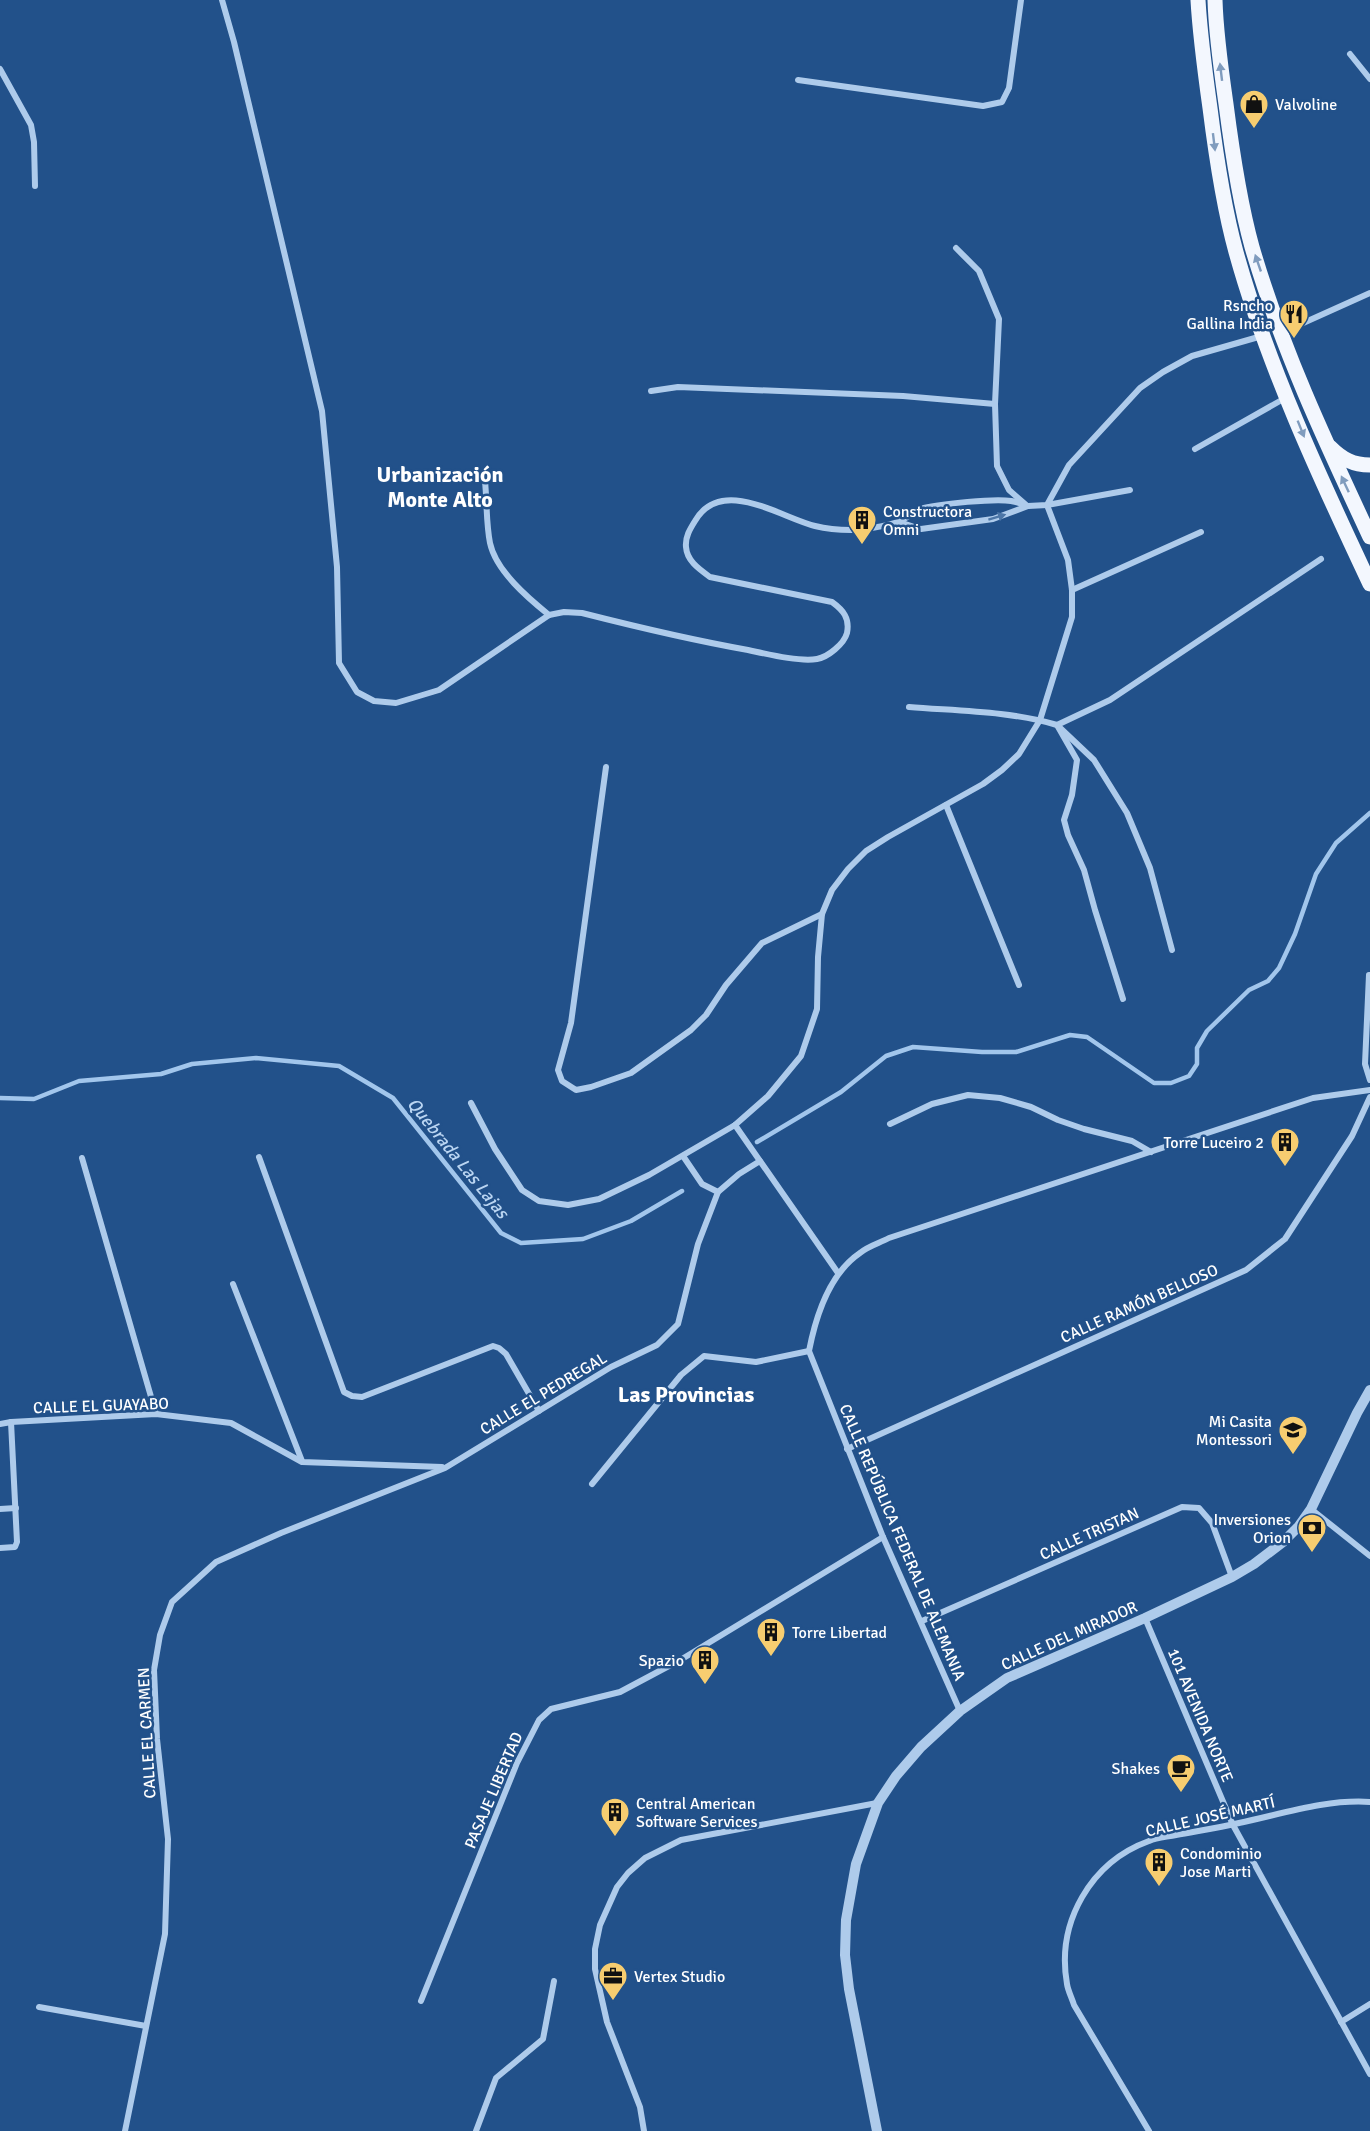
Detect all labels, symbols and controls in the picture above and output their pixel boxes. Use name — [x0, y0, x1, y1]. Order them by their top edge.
one-way arrow — [1217, 63, 1226, 82]
shop icon: Valvoline — [1238, 88, 1270, 130]
place label: Valvoline — [1275, 95, 1337, 115]
one-way arrow — [1210, 132, 1219, 151]
one-way arrow — [1253, 254, 1262, 272]
place label: Rsncho Gallina India — [1186, 296, 1273, 334]
restaurant icon: Rsncho Gallina India — [1278, 298, 1310, 340]
one-way arrow — [1296, 421, 1306, 439]
district label: Urbanización Monte Alto — [377, 461, 504, 513]
one-way arrow — [1341, 475, 1350, 492]
place label: Constructora Omni — [883, 502, 972, 540]
building icon: Constructora Omni — [846, 504, 878, 546]
one-way arrow — [988, 512, 1006, 521]
water label: Quebrada Las Lajas — [403, 1093, 515, 1224]
building icon: Torre Luceiro 2 — [1269, 1126, 1301, 1168]
place label: Torre Luceiro 2 — [1164, 1133, 1264, 1153]
street label: CALLE RAMÓN BELLOSO — [1058, 1260, 1221, 1348]
street label: CALLE EL PEDREGAL — [476, 1348, 611, 1440]
district label: Las Provincias — [618, 1381, 755, 1408]
street label: CALLE EL GUAYABO — [33, 1394, 169, 1418]
street label: CALLE REPÚBLICA FEDERAL DE ALEMANIA — [835, 1401, 970, 1684]
place label: Mi Casita Montessori — [1196, 1412, 1272, 1450]
school or university icon: Mi Casita Montessori — [1277, 1414, 1309, 1456]
street label: CALLE TRISTAN — [1037, 1503, 1142, 1565]
place label: Inversiones Orion — [1213, 1510, 1291, 1548]
bank icon: Inversiones Orion — [1296, 1512, 1328, 1554]
street label: CALLE DEL MIRADOR — [998, 1597, 1141, 1675]
building icon: Torre Libertad — [755, 1616, 787, 1658]
place label: Torre Libertad — [792, 1623, 887, 1643]
building icon: Spazio — [689, 1644, 721, 1686]
street label: 101 AVENIDA NORTE — [1163, 1645, 1237, 1785]
place label: Spazio — [639, 1651, 684, 1671]
street label: CALLE EL CARMEN — [134, 1667, 160, 1799]
street label: PASAJE LIBERTAD — [460, 1729, 527, 1852]
cafe icon: Shakes — [1165, 1752, 1197, 1794]
place label: Shakes — [1112, 1759, 1160, 1779]
street label: CALLE JOSÉ MARTÍ — [1144, 1792, 1277, 1842]
place label: Central American Software Services — [636, 1794, 757, 1832]
building icon: Central American Software Services — [599, 1796, 631, 1838]
place label: Condominio Jose Marti — [1180, 1844, 1262, 1882]
building icon: Condominio Jose Marti — [1143, 1846, 1175, 1888]
office icon: Vertex Studio — [597, 1960, 629, 2002]
place label: Vertex Studio — [634, 1967, 725, 1987]

